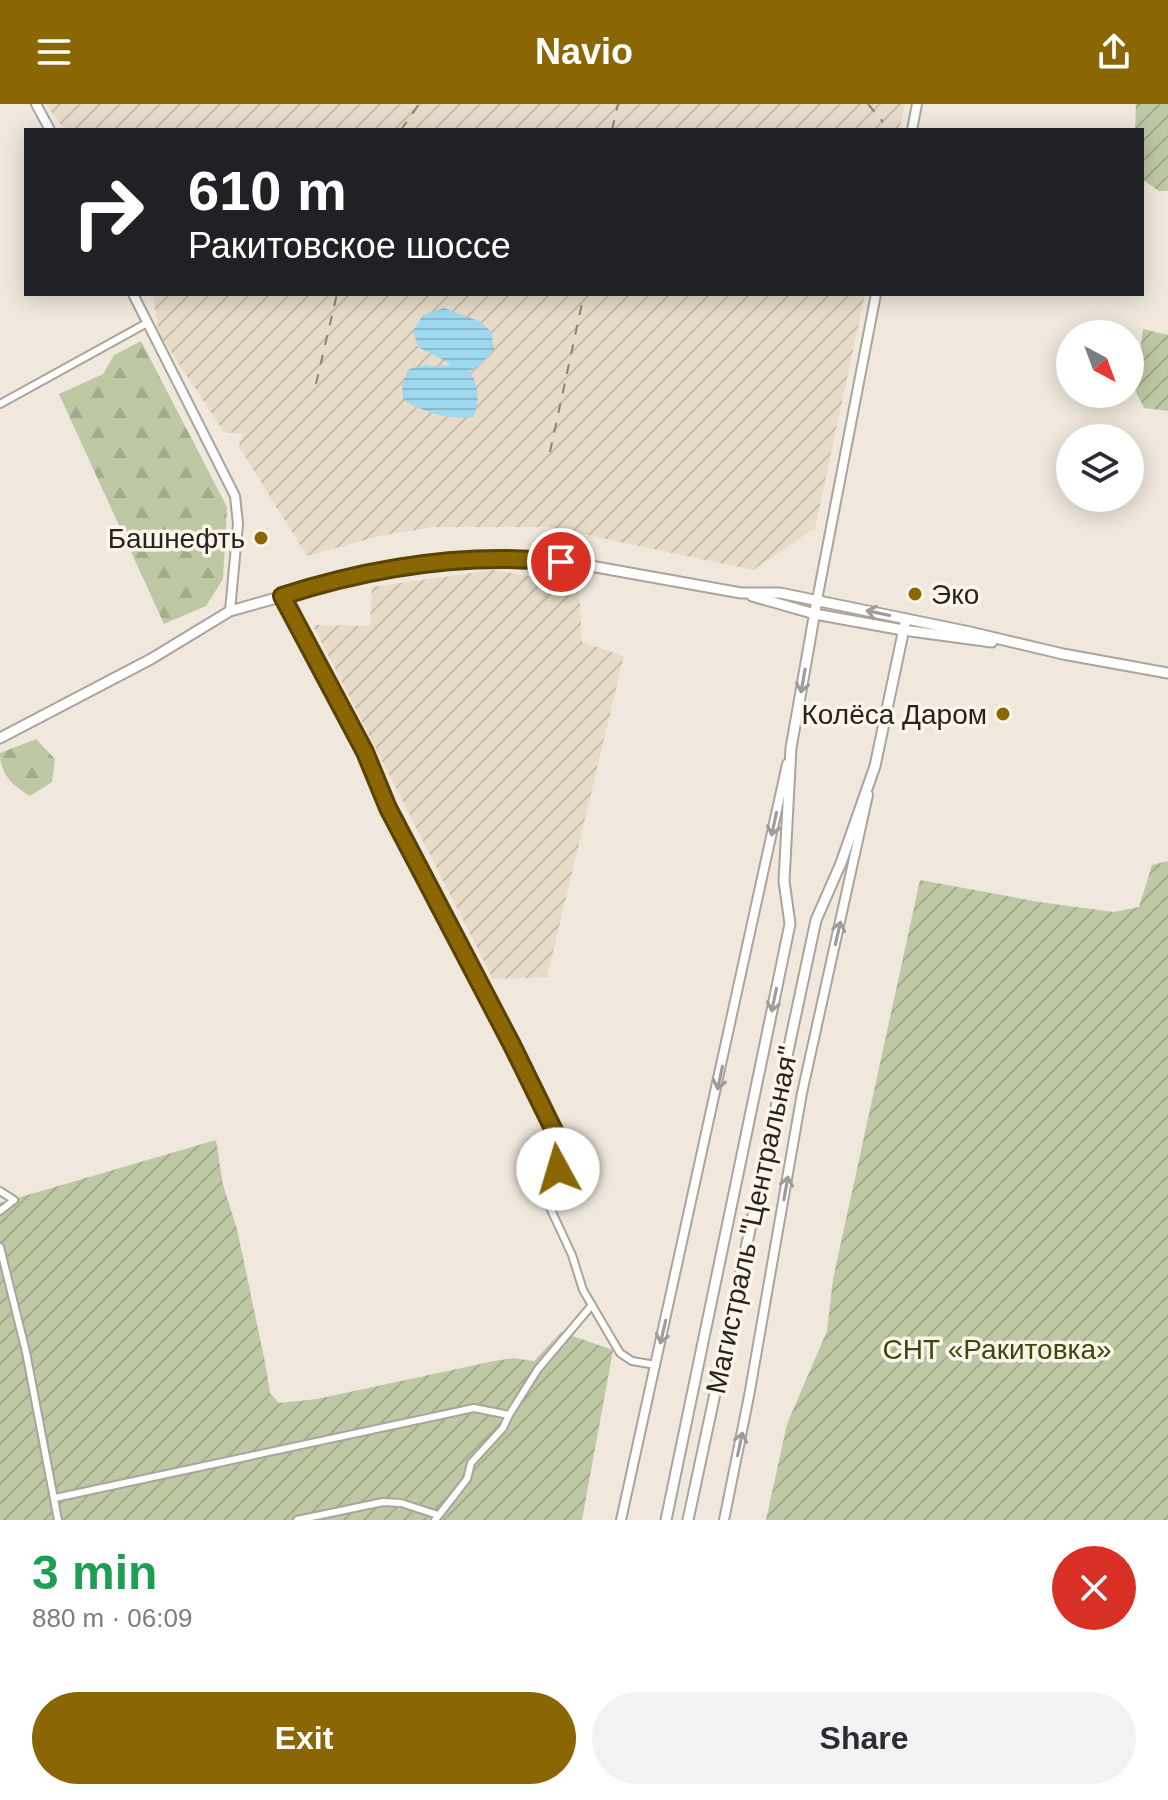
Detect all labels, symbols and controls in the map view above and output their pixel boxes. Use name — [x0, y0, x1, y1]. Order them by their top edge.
icon: menu — [32, 30, 76, 74]
icon: share — [1092, 30, 1136, 74]
text: Navio — [535, 31, 633, 72]
text: 610 m — [188, 159, 347, 222]
icon: right — [56, 160, 160, 264]
text: Ракитовское шоссе — [188, 225, 511, 266]
north arrow — [1056, 320, 1144, 408]
map controls — [1056, 320, 1144, 512]
button: layers — [1056, 424, 1144, 512]
place label: Башнефть — [108, 523, 245, 554]
pin — [527, 528, 595, 596]
marker: Башнефть — [252, 529, 270, 547]
icon: arrive — [539, 540, 583, 584]
place label: Эко — [931, 579, 979, 610]
marker: Эко — [906, 585, 924, 603]
one-way arrow — [865, 605, 891, 620]
one-way arrow — [794, 667, 809, 693]
place label: Колёса Даром — [802, 699, 987, 730]
marker: Колёса Даром — [994, 705, 1012, 723]
one-way arrow — [766, 811, 781, 836]
one-way arrow — [831, 921, 846, 946]
one-way arrow — [766, 987, 781, 1013]
street label: Магистраль "Центральная" — [700, 1043, 804, 1397]
one-way arrow — [712, 1065, 727, 1090]
position arrow — [516, 1127, 600, 1211]
one-way arrow — [779, 1176, 794, 1201]
one-way arrow — [655, 1319, 670, 1344]
park label: СНТ «Ракитовка» — [882, 1334, 1112, 1365]
one-way arrow — [733, 1431, 748, 1457]
text: 3 min — [32, 1546, 157, 1599]
button: close — [1052, 1546, 1136, 1630]
text: 880 m · 06:09 — [32, 1603, 192, 1633]
button: Exit — [32, 1692, 576, 1784]
button: Share — [592, 1692, 1136, 1784]

